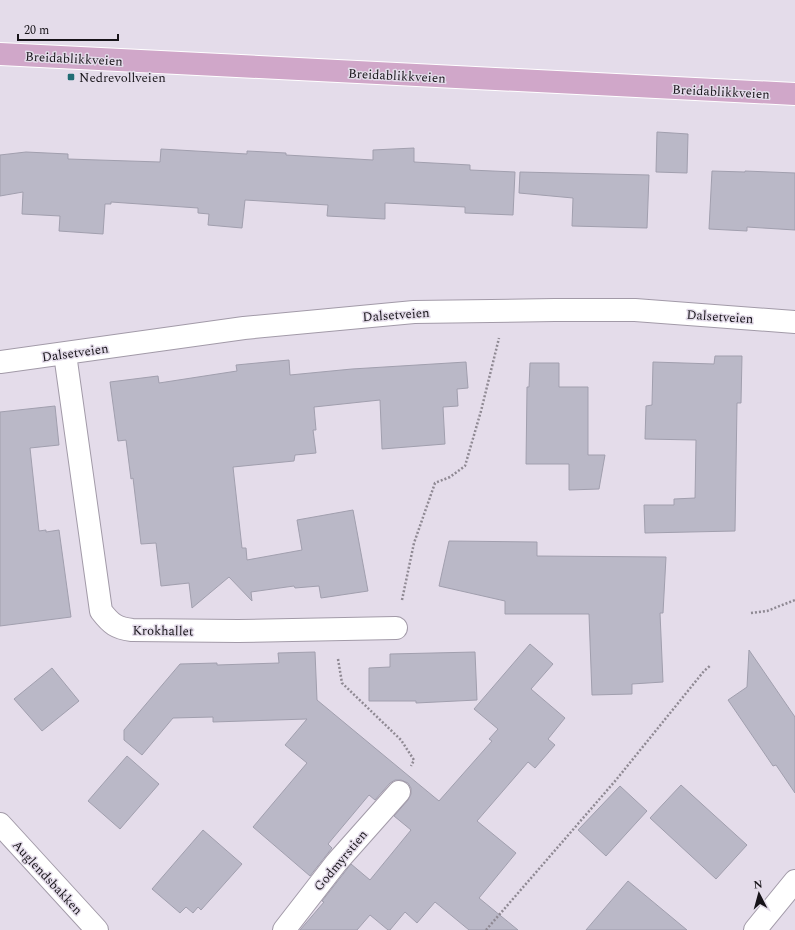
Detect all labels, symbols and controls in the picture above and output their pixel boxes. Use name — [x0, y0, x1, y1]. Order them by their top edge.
scale bar — [18, 16, 118, 42]
text: 20 m — [24, 21, 49, 40]
street label: Breidablikkveien — [25, 46, 124, 72]
street label: Breidablikkveien — [348, 63, 447, 89]
place label: Nedrevollveien — [79, 68, 166, 88]
marker: Nedrevollveien — [66, 72, 76, 82]
street label: Breidablikkveien — [672, 79, 771, 105]
street label: Dalsetveien — [362, 303, 431, 327]
street label: Dalsetveien — [686, 305, 755, 329]
street label: Dalsetveien — [40, 338, 110, 368]
street label: Krokhallet — [132, 620, 194, 642]
street label: Godmyrstien — [309, 825, 373, 896]
street label: Auglendsbakken — [7, 836, 88, 920]
north arrow — [739, 874, 779, 914]
text: N — [753, 876, 763, 893]

